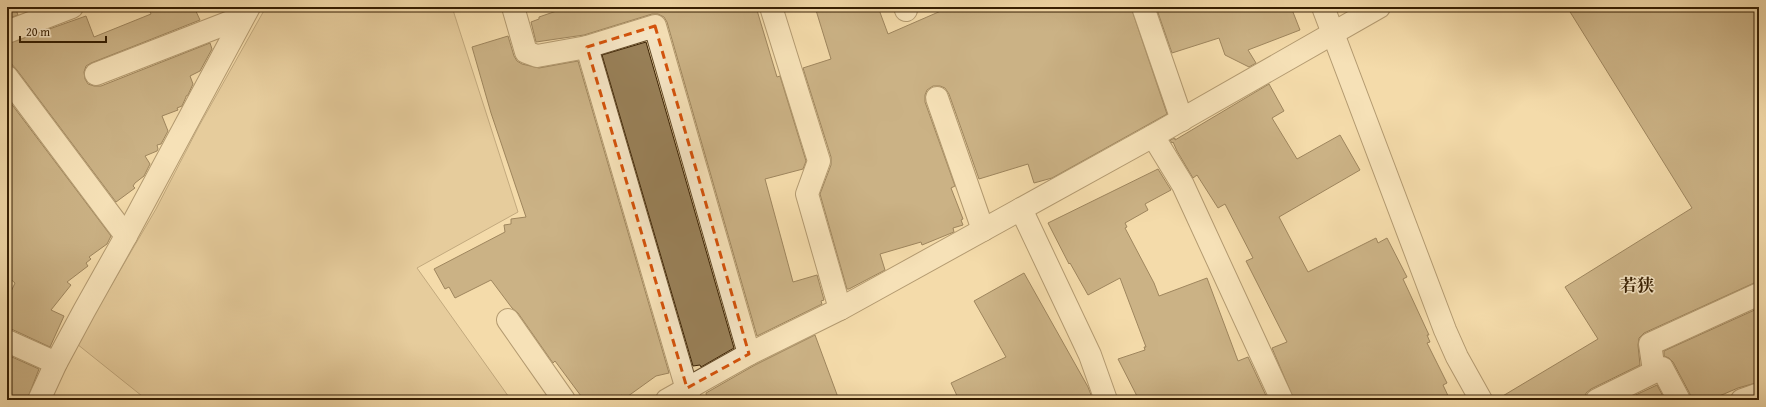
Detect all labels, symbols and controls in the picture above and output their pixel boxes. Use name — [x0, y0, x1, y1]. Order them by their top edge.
scale bar — [20, 18, 106, 44]
text: 20 m — [26, 23, 50, 40]
district label: 若狭 — [1620, 272, 1654, 297]

